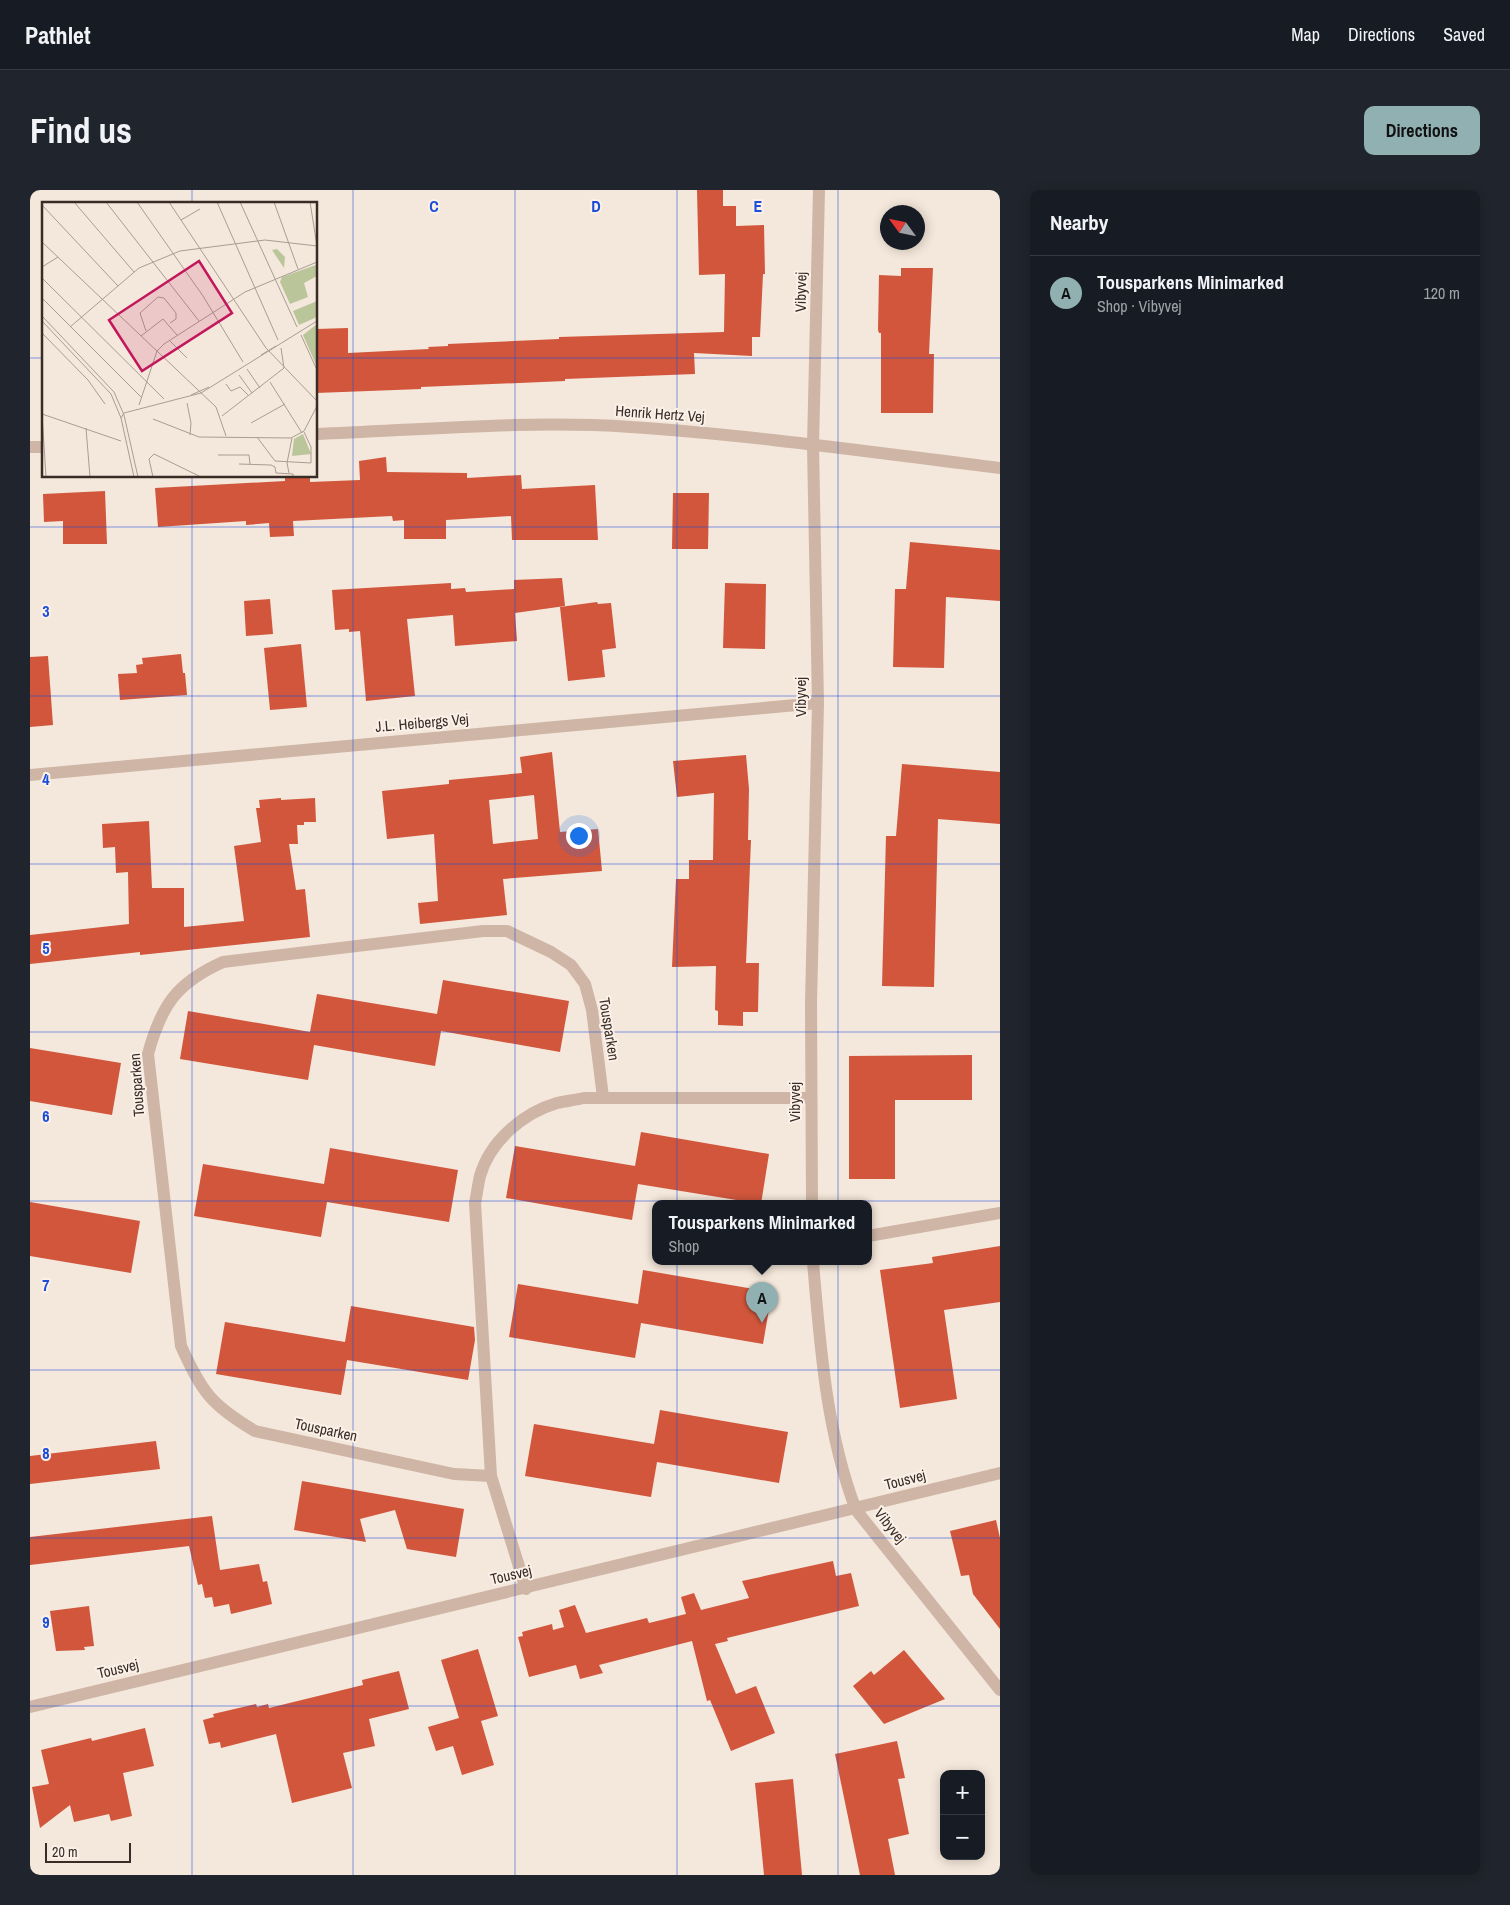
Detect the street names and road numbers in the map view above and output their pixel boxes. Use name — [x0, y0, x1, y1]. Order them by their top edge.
street label: Vibyvej — [790, 272, 811, 312]
street label: Henrik Hertz Vej — [615, 400, 705, 427]
street label: Vibyvej — [790, 677, 811, 717]
street label: J.L. Heibergs Vej — [374, 708, 470, 737]
street label: Tousparken — [594, 996, 625, 1062]
street label: Tousparken — [124, 1053, 149, 1117]
street label: Vibyvej — [784, 1082, 805, 1122]
street label: Tousparken — [293, 1413, 359, 1446]
street label: Tousvej — [882, 1464, 928, 1495]
street label: Vibyvej — [870, 1503, 911, 1548]
street label: Tousvej — [488, 1560, 534, 1589]
street label: Tousvej — [95, 1654, 141, 1683]

